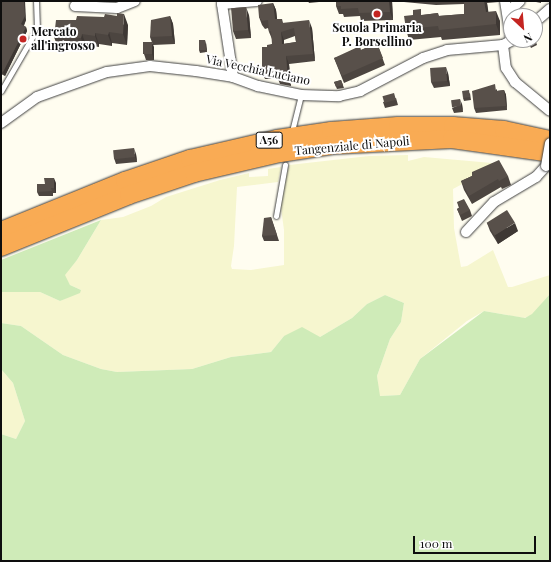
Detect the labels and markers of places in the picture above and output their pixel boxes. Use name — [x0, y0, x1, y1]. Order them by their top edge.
marker: Scuola Primaria P. Borsellino — [372, 9, 382, 19]
place label: Scuola Primaria P. Borsellino — [332, 21, 422, 49]
place label: Mercato all'ingrosso — [31, 25, 95, 53]
marker: Mercato all'ingrosso — [18, 34, 28, 44]

